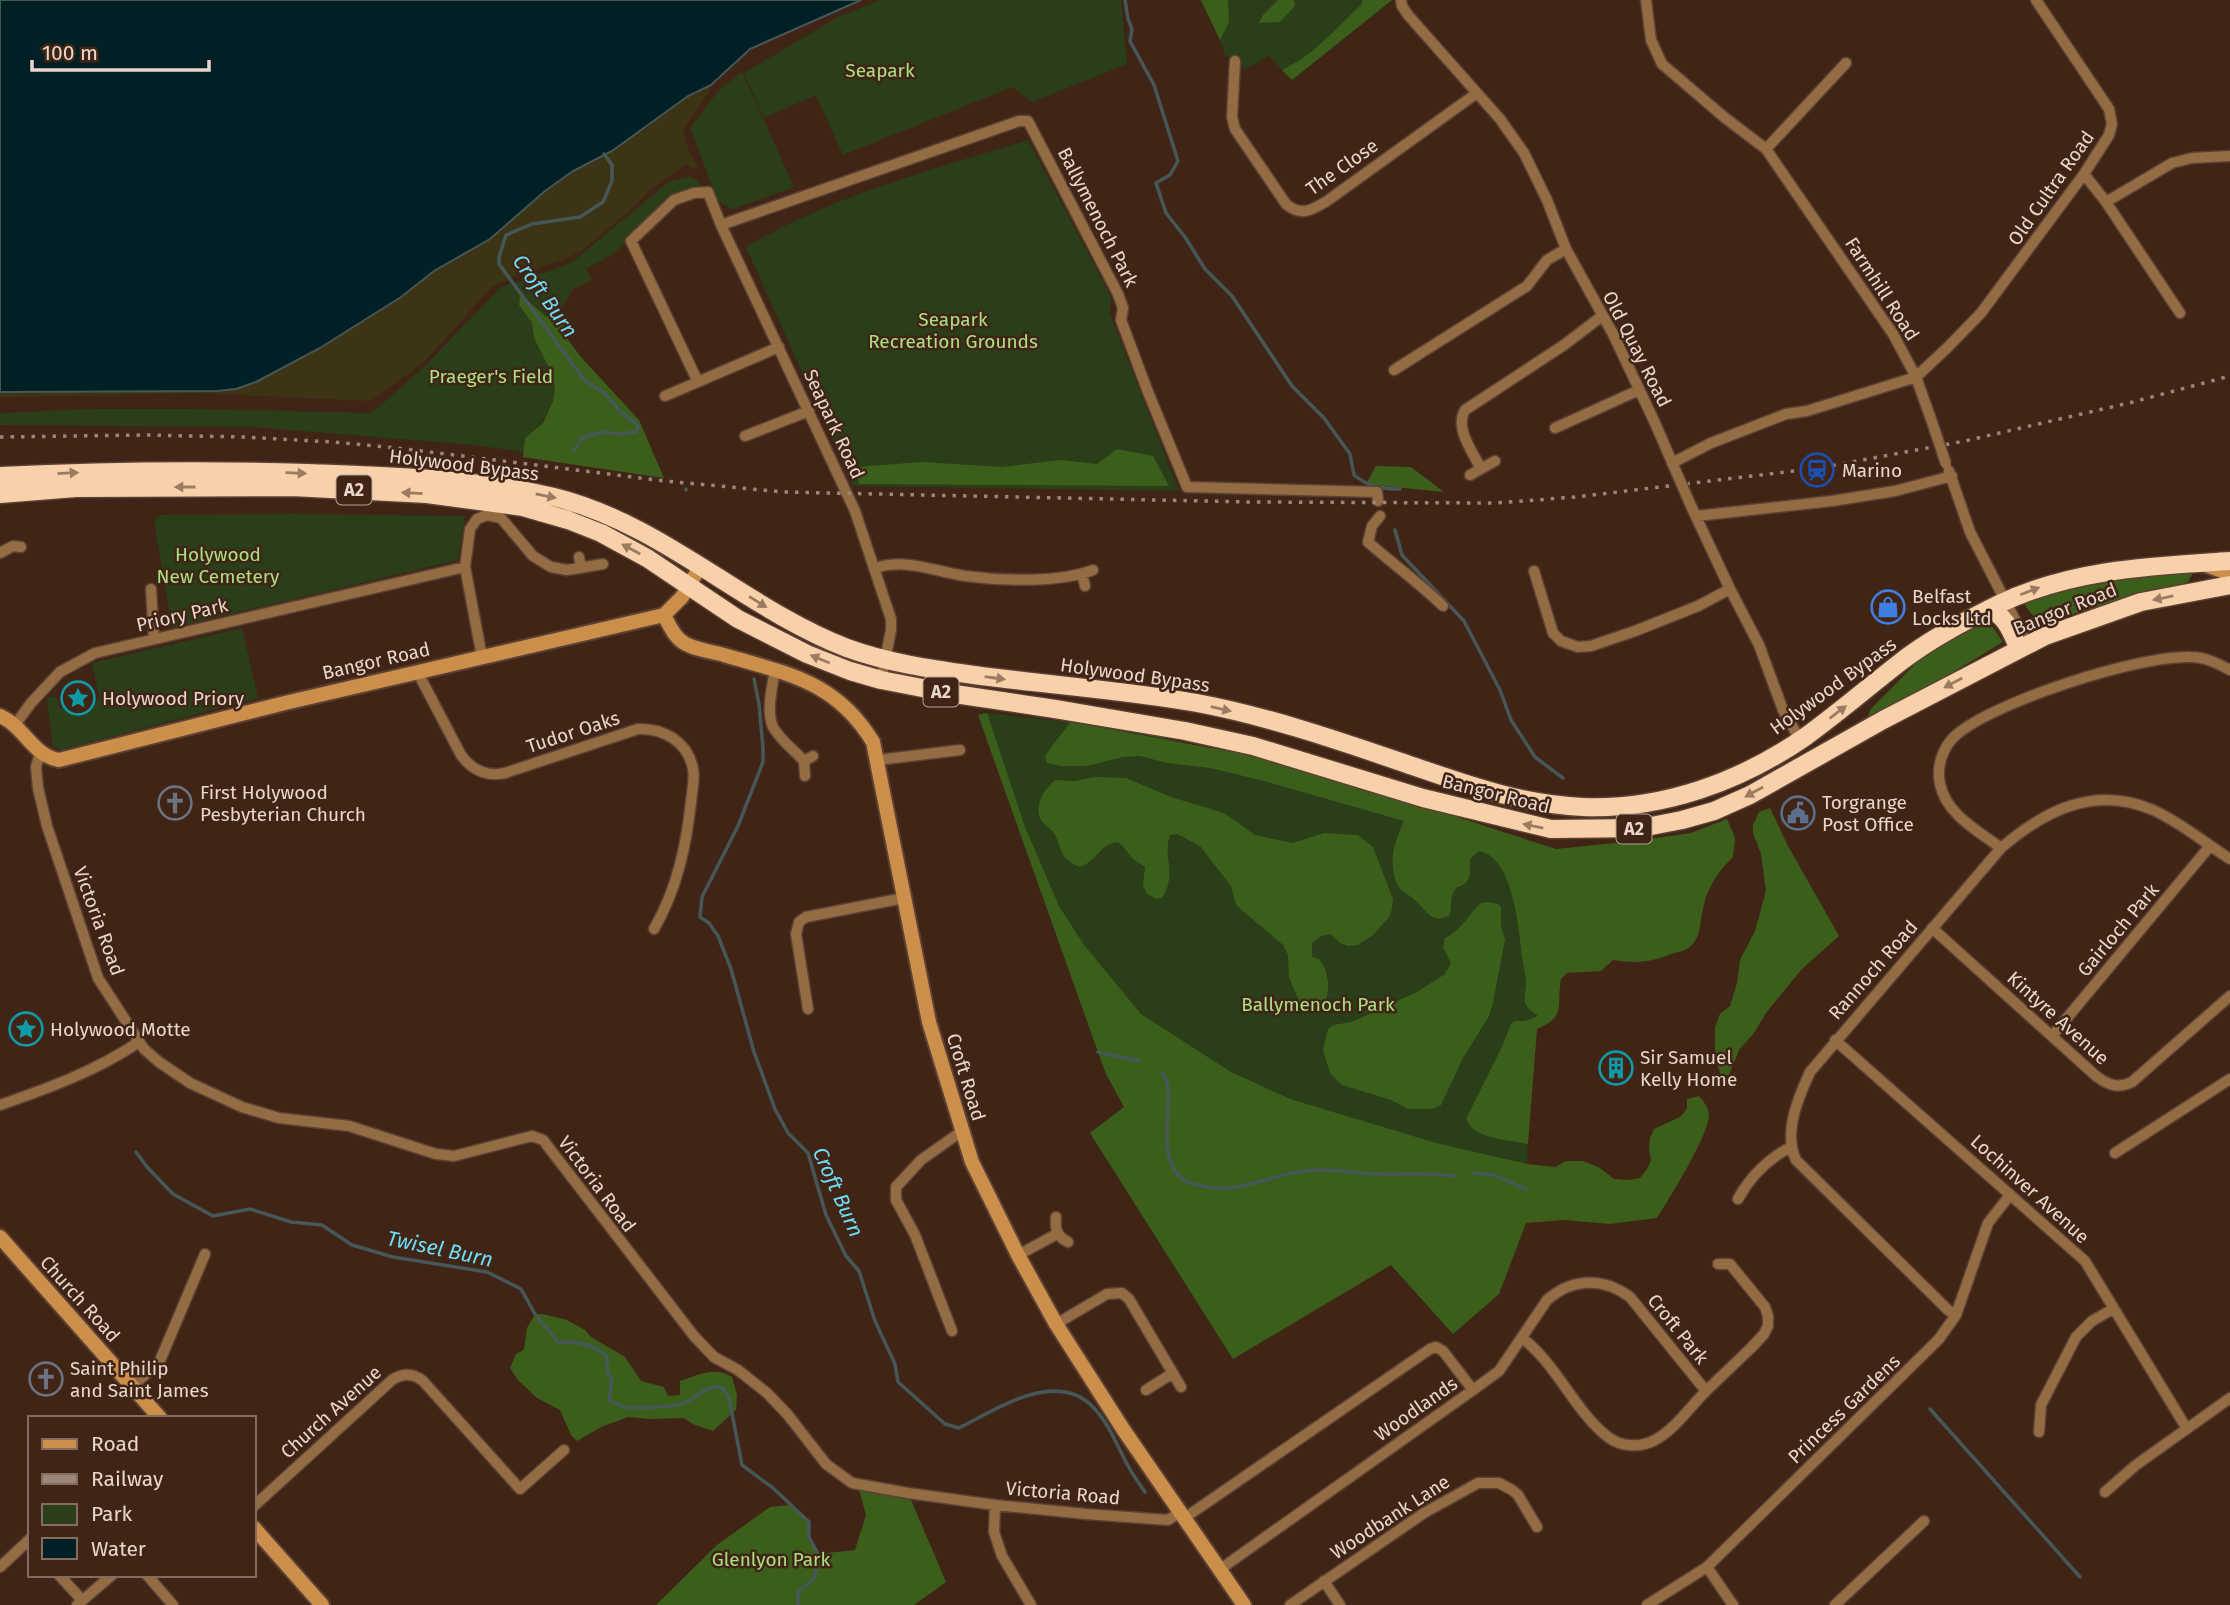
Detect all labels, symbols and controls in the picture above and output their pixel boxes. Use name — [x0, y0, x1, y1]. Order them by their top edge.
scale bar — [32, 28, 208, 72]
text: 100 m — [42, 40, 98, 66]
park label: Seapark — [845, 59, 915, 82]
street label: Old Cultra Road — [2003, 126, 2099, 250]
street label: The Close — [1302, 134, 1382, 200]
street label: Ballymenoch Park — [1053, 143, 1143, 291]
street label: Farmhill Road — [1840, 233, 1924, 345]
water label: Croft Burn — [507, 249, 583, 343]
street label: Old Quay Road — [1598, 287, 1676, 411]
park label: Seapark Recreation Grounds — [868, 308, 1038, 353]
park label: Praeger's Field — [429, 365, 553, 388]
street label: Seapark Road — [799, 366, 869, 482]
street label: Holywood Bypass — [388, 444, 540, 486]
station icon: Marino — [1798, 451, 1836, 489]
place label: Marino — [1842, 459, 1902, 482]
one-way arrow — [57, 467, 79, 478]
one-way arrow — [285, 467, 307, 479]
road number: A2 — [336, 476, 372, 504]
one-way arrow — [174, 481, 196, 493]
one-way arrow — [401, 488, 423, 499]
one-way arrow — [535, 490, 557, 501]
park label: Holywood New Cemetery — [157, 543, 280, 588]
one-way arrow — [621, 543, 640, 555]
street label: Bangor Road — [2010, 578, 2120, 640]
place label: Belfast Locks Ltd — [1912, 585, 1992, 630]
one-way arrow — [2020, 586, 2041, 597]
shop icon: Belfast Locks Ltd — [1869, 588, 1907, 626]
one-way arrow — [2152, 592, 2174, 603]
street label: Priory Park — [134, 593, 230, 637]
one-way arrow — [748, 596, 767, 609]
street label: Holywood Bypass — [1765, 632, 1901, 740]
street label: Bangor Road — [320, 637, 432, 685]
street label: Holywood Bypass — [1059, 653, 1211, 697]
one-way arrow — [810, 654, 831, 665]
one-way arrow — [985, 672, 1007, 683]
one-way arrow — [1943, 677, 1963, 689]
road number: A2 — [923, 678, 958, 706]
place icon: Holywood Priory — [59, 679, 97, 717]
place label: Holywood Priory — [102, 687, 245, 710]
one-way arrow — [1210, 704, 1232, 715]
one-way arrow — [1829, 704, 1847, 719]
street label: Tudor Oaks — [523, 706, 623, 758]
street label: Bangor Road — [1440, 770, 1552, 818]
place label: First Holywood Pesbyterian Church — [200, 781, 366, 826]
church icon: First Holywood Pesbyterian Church — [156, 784, 194, 822]
one-way arrow — [1744, 786, 1763, 798]
place label: Torgrange Post Office — [1822, 791, 1914, 836]
public building icon: Torgrange Post Office — [1779, 794, 1817, 832]
road number: A2 — [1616, 814, 1652, 844]
one-way arrow — [1522, 820, 1544, 831]
street label: Victoria Road — [69, 863, 129, 979]
street label: Gairloch Park — [2072, 879, 2164, 981]
street label: Rannoch Road — [1824, 916, 1922, 1024]
street label: Kintyre Avenue — [2002, 966, 2114, 1070]
park label: Ballymenoch Park — [1241, 993, 1395, 1016]
place icon: Holywood Motte — [7, 1010, 45, 1048]
place label: Holywood Motte — [50, 1018, 191, 1041]
street label: Croft Road — [942, 1030, 990, 1124]
place label: Sir Samuel Kelly Home — [1640, 1046, 1737, 1091]
building icon: Sir Samuel Kelly Home — [1597, 1049, 1635, 1087]
street label: Lochinver Avenue — [1966, 1130, 2094, 1248]
street label: Victoria Road — [553, 1131, 641, 1237]
water label: Croft Burn — [807, 1143, 869, 1241]
water label: Twisel Burn — [385, 1225, 495, 1273]
street label: Church Road — [35, 1251, 125, 1347]
street label: Croft Park — [1643, 1289, 1713, 1369]
street label: Princess Gardens — [1783, 1350, 1905, 1468]
place label: Saint Philip and Saint James — [70, 1357, 209, 1402]
church icon: Saint Philip and Saint James — [27, 1360, 65, 1398]
street label: Church Avenue — [276, 1361, 386, 1463]
street label: Woodlands — [1370, 1372, 1462, 1446]
legend — [28, 1416, 256, 1577]
text: Road — [91, 1431, 139, 1457]
text: Railway — [91, 1466, 164, 1492]
street label: Woodbank Lane — [1326, 1470, 1454, 1564]
street label: Victoria Road — [1005, 1477, 1121, 1509]
text: Park — [91, 1501, 133, 1527]
text: Water — [91, 1536, 146, 1562]
park label: Glenlyon Park — [712, 1548, 830, 1571]

